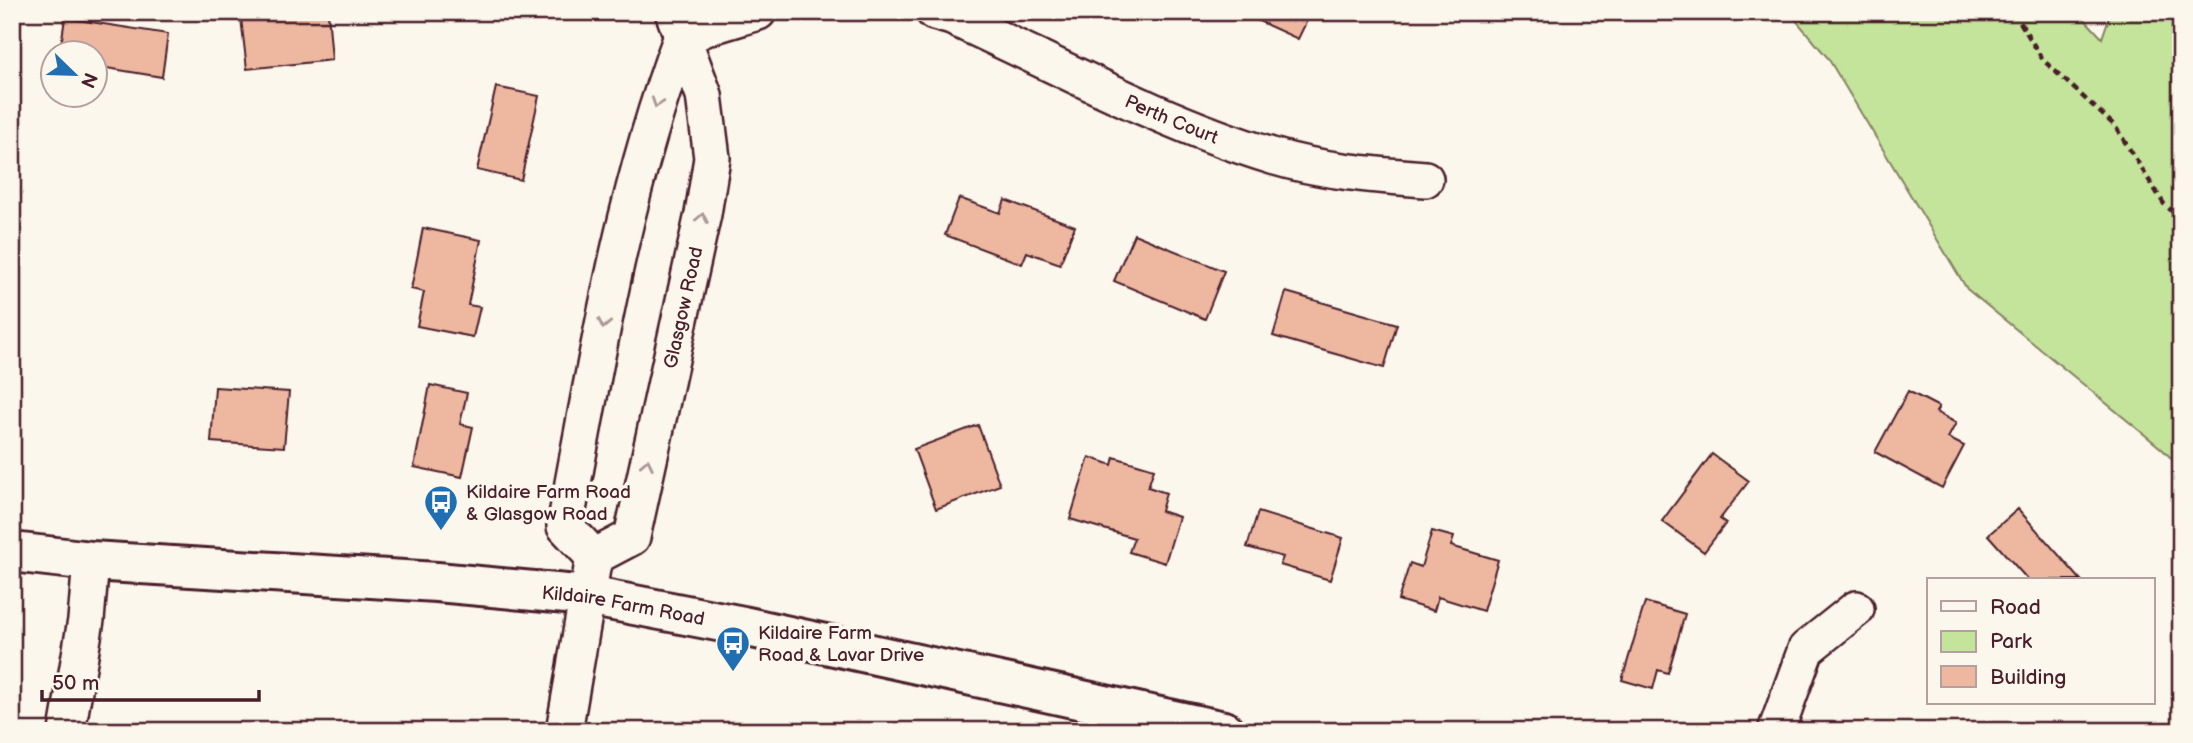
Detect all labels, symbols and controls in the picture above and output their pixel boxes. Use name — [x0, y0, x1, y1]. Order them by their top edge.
north arrow — [38, 38, 108, 108]
text: N — [75, 69, 102, 91]
street label: Perth Court — [1121, 90, 1221, 150]
one-way arrow — [651, 96, 665, 108]
one-way arrow — [693, 212, 708, 224]
street label: Glasgow Road — [659, 245, 708, 371]
one-way arrow — [598, 318, 613, 330]
one-way arrow — [639, 459, 654, 471]
place label: Kildaire Farm Road & Glasgow Road — [466, 481, 631, 526]
bus stop icon: Kildaire Farm Road & Glasgow Road — [422, 483, 460, 532]
legend — [1927, 578, 2154, 704]
street label: Kildaire Farm Road — [541, 582, 706, 631]
text: Road — [1990, 595, 2041, 620]
place label: Kildaire Farm Road & Lavar Drive — [758, 622, 924, 667]
bus stop icon: Kildaire Farm Road & Lavar Drive — [714, 624, 752, 673]
text: Park — [1990, 629, 2033, 654]
scale bar — [42, 659, 259, 703]
text: Building — [1990, 665, 2066, 690]
text: 50 m — [52, 671, 99, 696]

